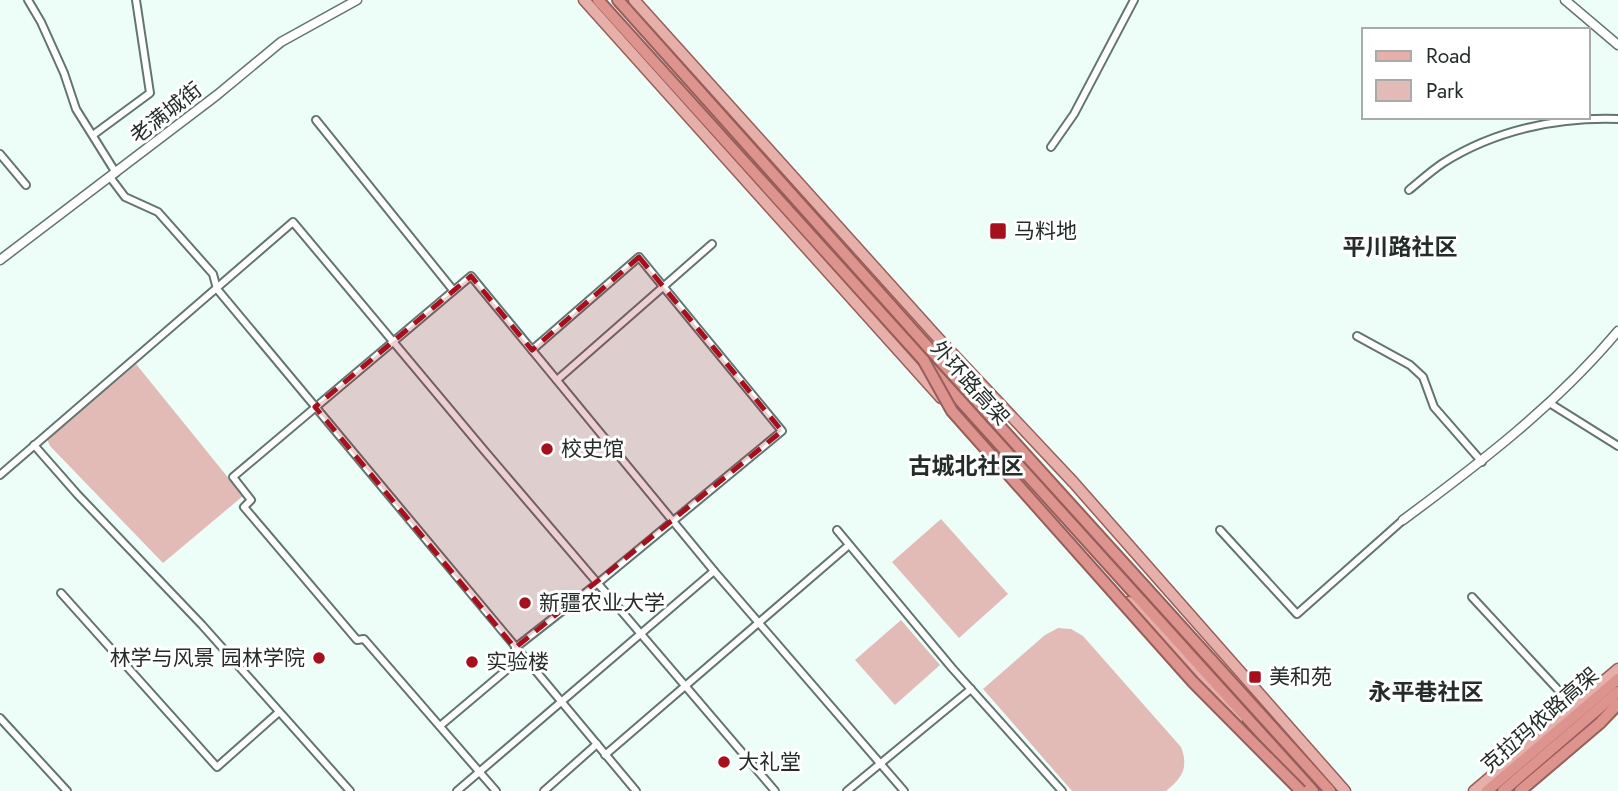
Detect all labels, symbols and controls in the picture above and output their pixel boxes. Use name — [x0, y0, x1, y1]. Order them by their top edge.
legend — [1362, 28, 1590, 119]
text: Road — [1426, 41, 1471, 71]
street label: 老满城街 — [124, 75, 208, 151]
text: Park — [1426, 76, 1464, 106]
place label: 马料地 — [1014, 216, 1077, 246]
marker: 马料地 — [988, 221, 1008, 241]
district label: 平川路社区 — [1343, 230, 1458, 264]
street label: 外环路高架 — [924, 334, 1016, 432]
place label: 校史馆 — [561, 434, 624, 464]
marker: 校史馆 — [539, 441, 555, 457]
district label: 古城北社区 — [909, 449, 1024, 483]
place label: 新疆农业大学 — [539, 588, 665, 618]
marker: 新疆农业大学 — [517, 595, 533, 611]
place label: 林学与风景 园林学院 — [110, 643, 305, 673]
place label: 实验楼 — [486, 647, 549, 677]
marker: 林学与风景 园林学院 — [311, 650, 327, 666]
marker: 实验楼 — [464, 654, 480, 670]
street label: 克拉玛依路高架 — [1475, 660, 1605, 780]
place label: 美和苑 — [1269, 662, 1332, 692]
marker: 美和苑 — [1247, 669, 1263, 685]
district label: 永平巷社区 — [1369, 675, 1484, 709]
place label: 大礼堂 — [738, 747, 801, 777]
marker: 大礼堂 — [716, 754, 732, 770]

